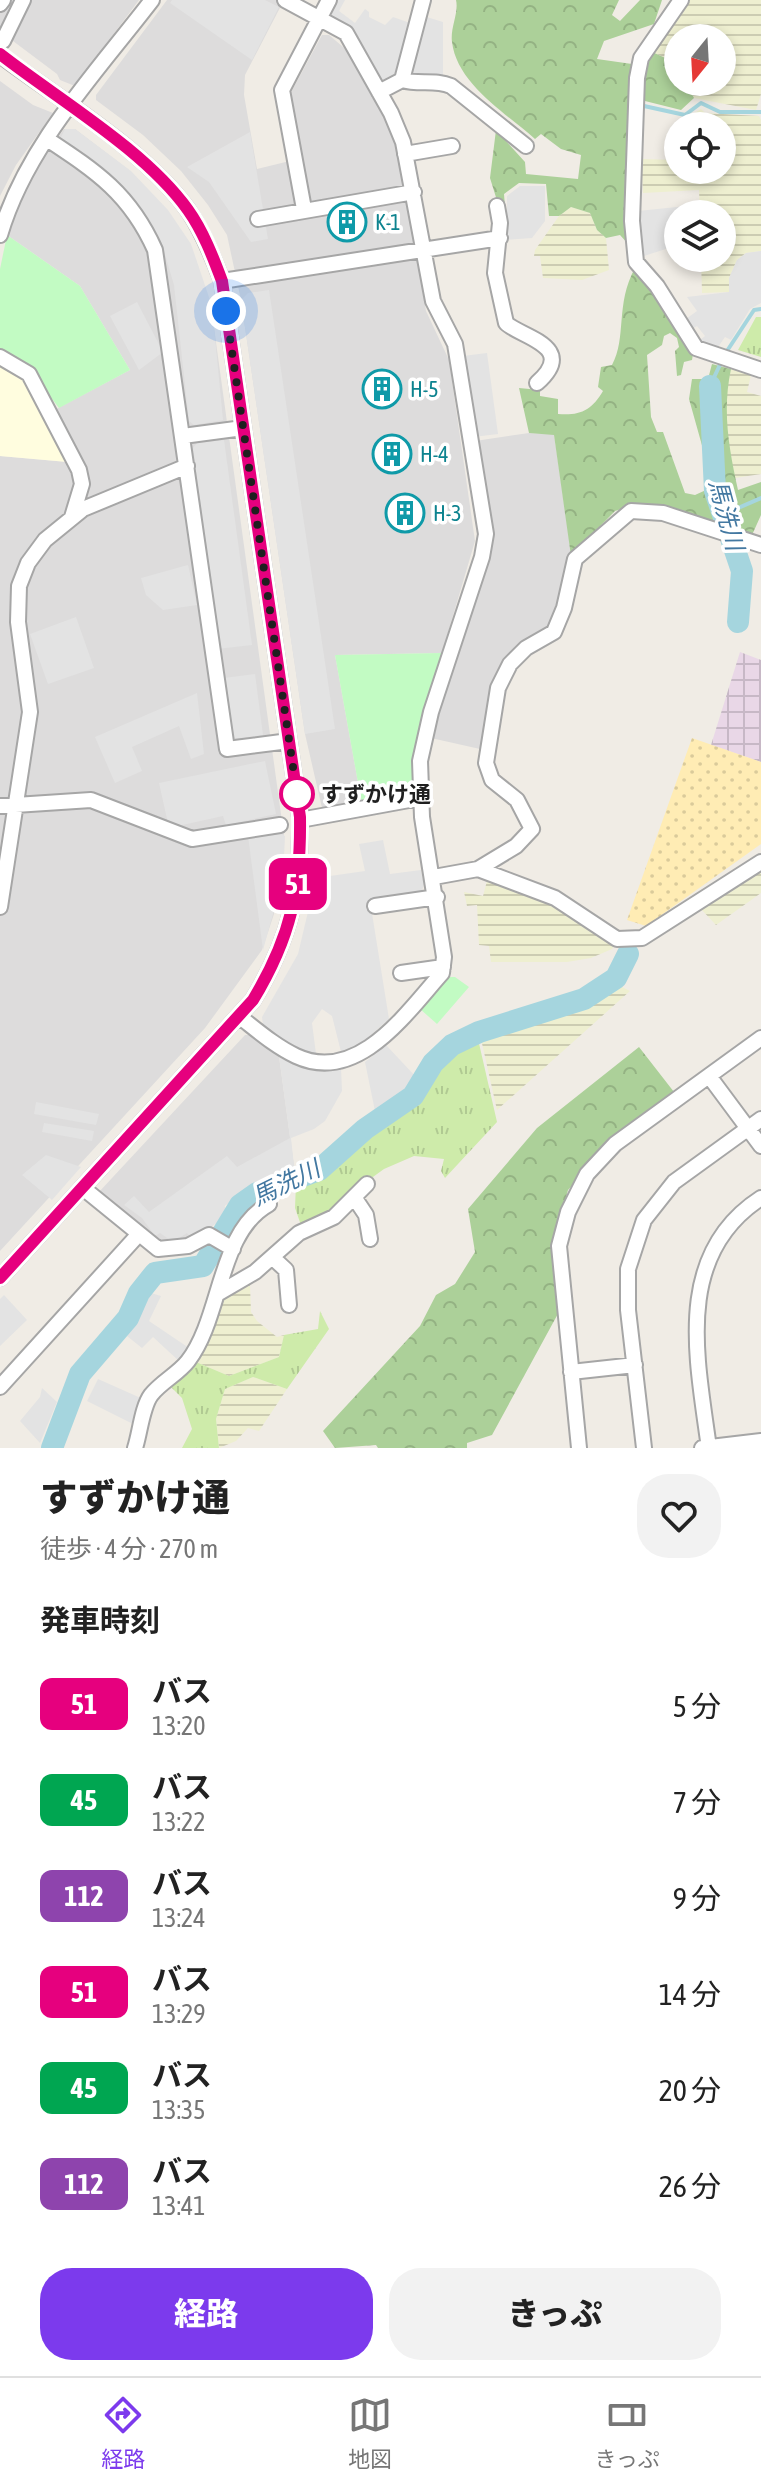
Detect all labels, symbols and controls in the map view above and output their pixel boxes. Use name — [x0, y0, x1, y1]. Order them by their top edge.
north arrow — [664, 24, 736, 96]
map controls — [664, 24, 736, 272]
button: locate — [664, 112, 736, 184]
button: layers — [664, 200, 736, 272]
building icon: K-1 — [326, 201, 368, 243]
place label: K-1 — [375, 209, 401, 235]
your location — [206, 291, 246, 331]
building icon: H-5 — [361, 368, 403, 410]
place label: H-5 — [410, 376, 439, 402]
building icon: H-4 — [371, 433, 413, 475]
place label: H-4 — [420, 441, 449, 467]
water label: 馬洗川 — [704, 477, 750, 556]
building icon: H-3 — [384, 492, 426, 534]
place label: H-3 — [433, 500, 462, 526]
marker: すずかけ通 — [280, 777, 314, 811]
place label: すずかけ通 — [321, 781, 431, 807]
line badge: 51 — [262, 858, 334, 910]
text: 51 — [285, 868, 311, 900]
water label: 馬洗川 — [248, 1153, 327, 1210]
button: heart — [637, 1474, 721, 1558]
text: すずかけ通 — [40, 1476, 230, 1519]
text: 徒歩 · 4 分 · 270 m — [40, 1534, 218, 1564]
text: 発車時刻 — [40, 1603, 160, 1637]
text: バス — [152, 1674, 212, 1708]
text: 51 — [71, 1688, 97, 1720]
text: 5 分 — [673, 1689, 721, 1723]
text: 13:20 — [152, 1711, 206, 1741]
text: バス — [152, 1770, 212, 1804]
text: 45 — [71, 1784, 97, 1816]
text: 7 分 — [673, 1785, 721, 1819]
text: 13:22 — [152, 1807, 206, 1837]
text: バス — [152, 1866, 212, 1900]
text: 112 — [64, 1880, 104, 1912]
text: 9 分 — [673, 1881, 721, 1915]
text: 13:24 — [152, 1903, 206, 1933]
text: バス — [152, 1962, 212, 1996]
text: 51 — [71, 1976, 97, 2008]
text: 14 分 — [659, 1977, 721, 2011]
text: 13:29 — [152, 1999, 206, 2029]
text: バス — [152, 2058, 212, 2092]
text: 45 — [71, 2072, 97, 2104]
text: 20 分 — [659, 2073, 721, 2107]
text: 13:35 — [152, 2095, 206, 2125]
text: バス — [152, 2154, 212, 2188]
text: 112 — [64, 2168, 104, 2200]
text: 26 分 — [659, 2169, 721, 2203]
text: 13:41 — [152, 2191, 206, 2221]
button: 経路 — [40, 2268, 373, 2360]
button: きっぷ — [389, 2268, 721, 2360]
tab: 経路 — [101, 2393, 145, 2473]
tab: 地図 — [348, 2393, 392, 2473]
tab: きっぷ — [595, 2393, 660, 2473]

